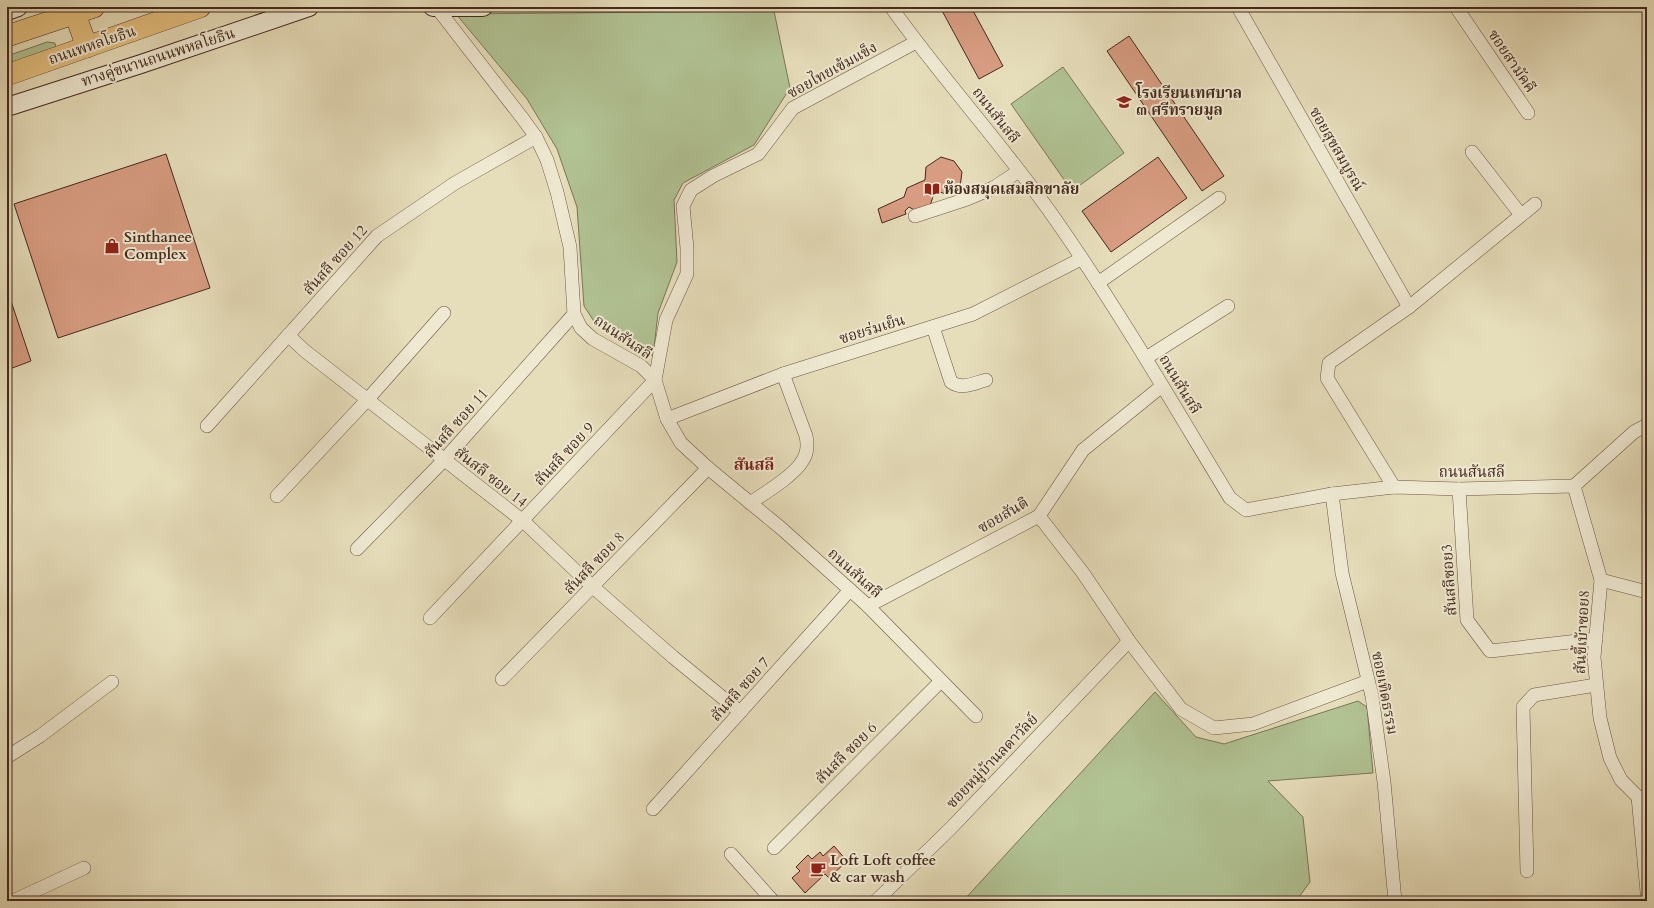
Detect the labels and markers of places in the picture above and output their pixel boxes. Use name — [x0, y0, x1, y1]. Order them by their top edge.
place label: โรงเรียนเทศบาล ๓ ศรีทรายมูล — [1135, 82, 1242, 120]
school or university icon: โรงเรียนเทศบาล ๓ ศรีทรายมูล — [1115, 93, 1133, 111]
place label: ห้องสมุดเสมสิกขาลัย — [944, 179, 1079, 200]
library icon: ห้องสมุดเสมสิกขาลัย — [923, 180, 941, 198]
place label: Sinthanee Complex — [124, 227, 192, 264]
shop icon: Sinthanee Complex — [103, 237, 121, 255]
place label: Loft Loft coffee & car wash — [830, 850, 936, 887]
cafe icon: Loft Loft coffee & car wash — [809, 860, 827, 878]

